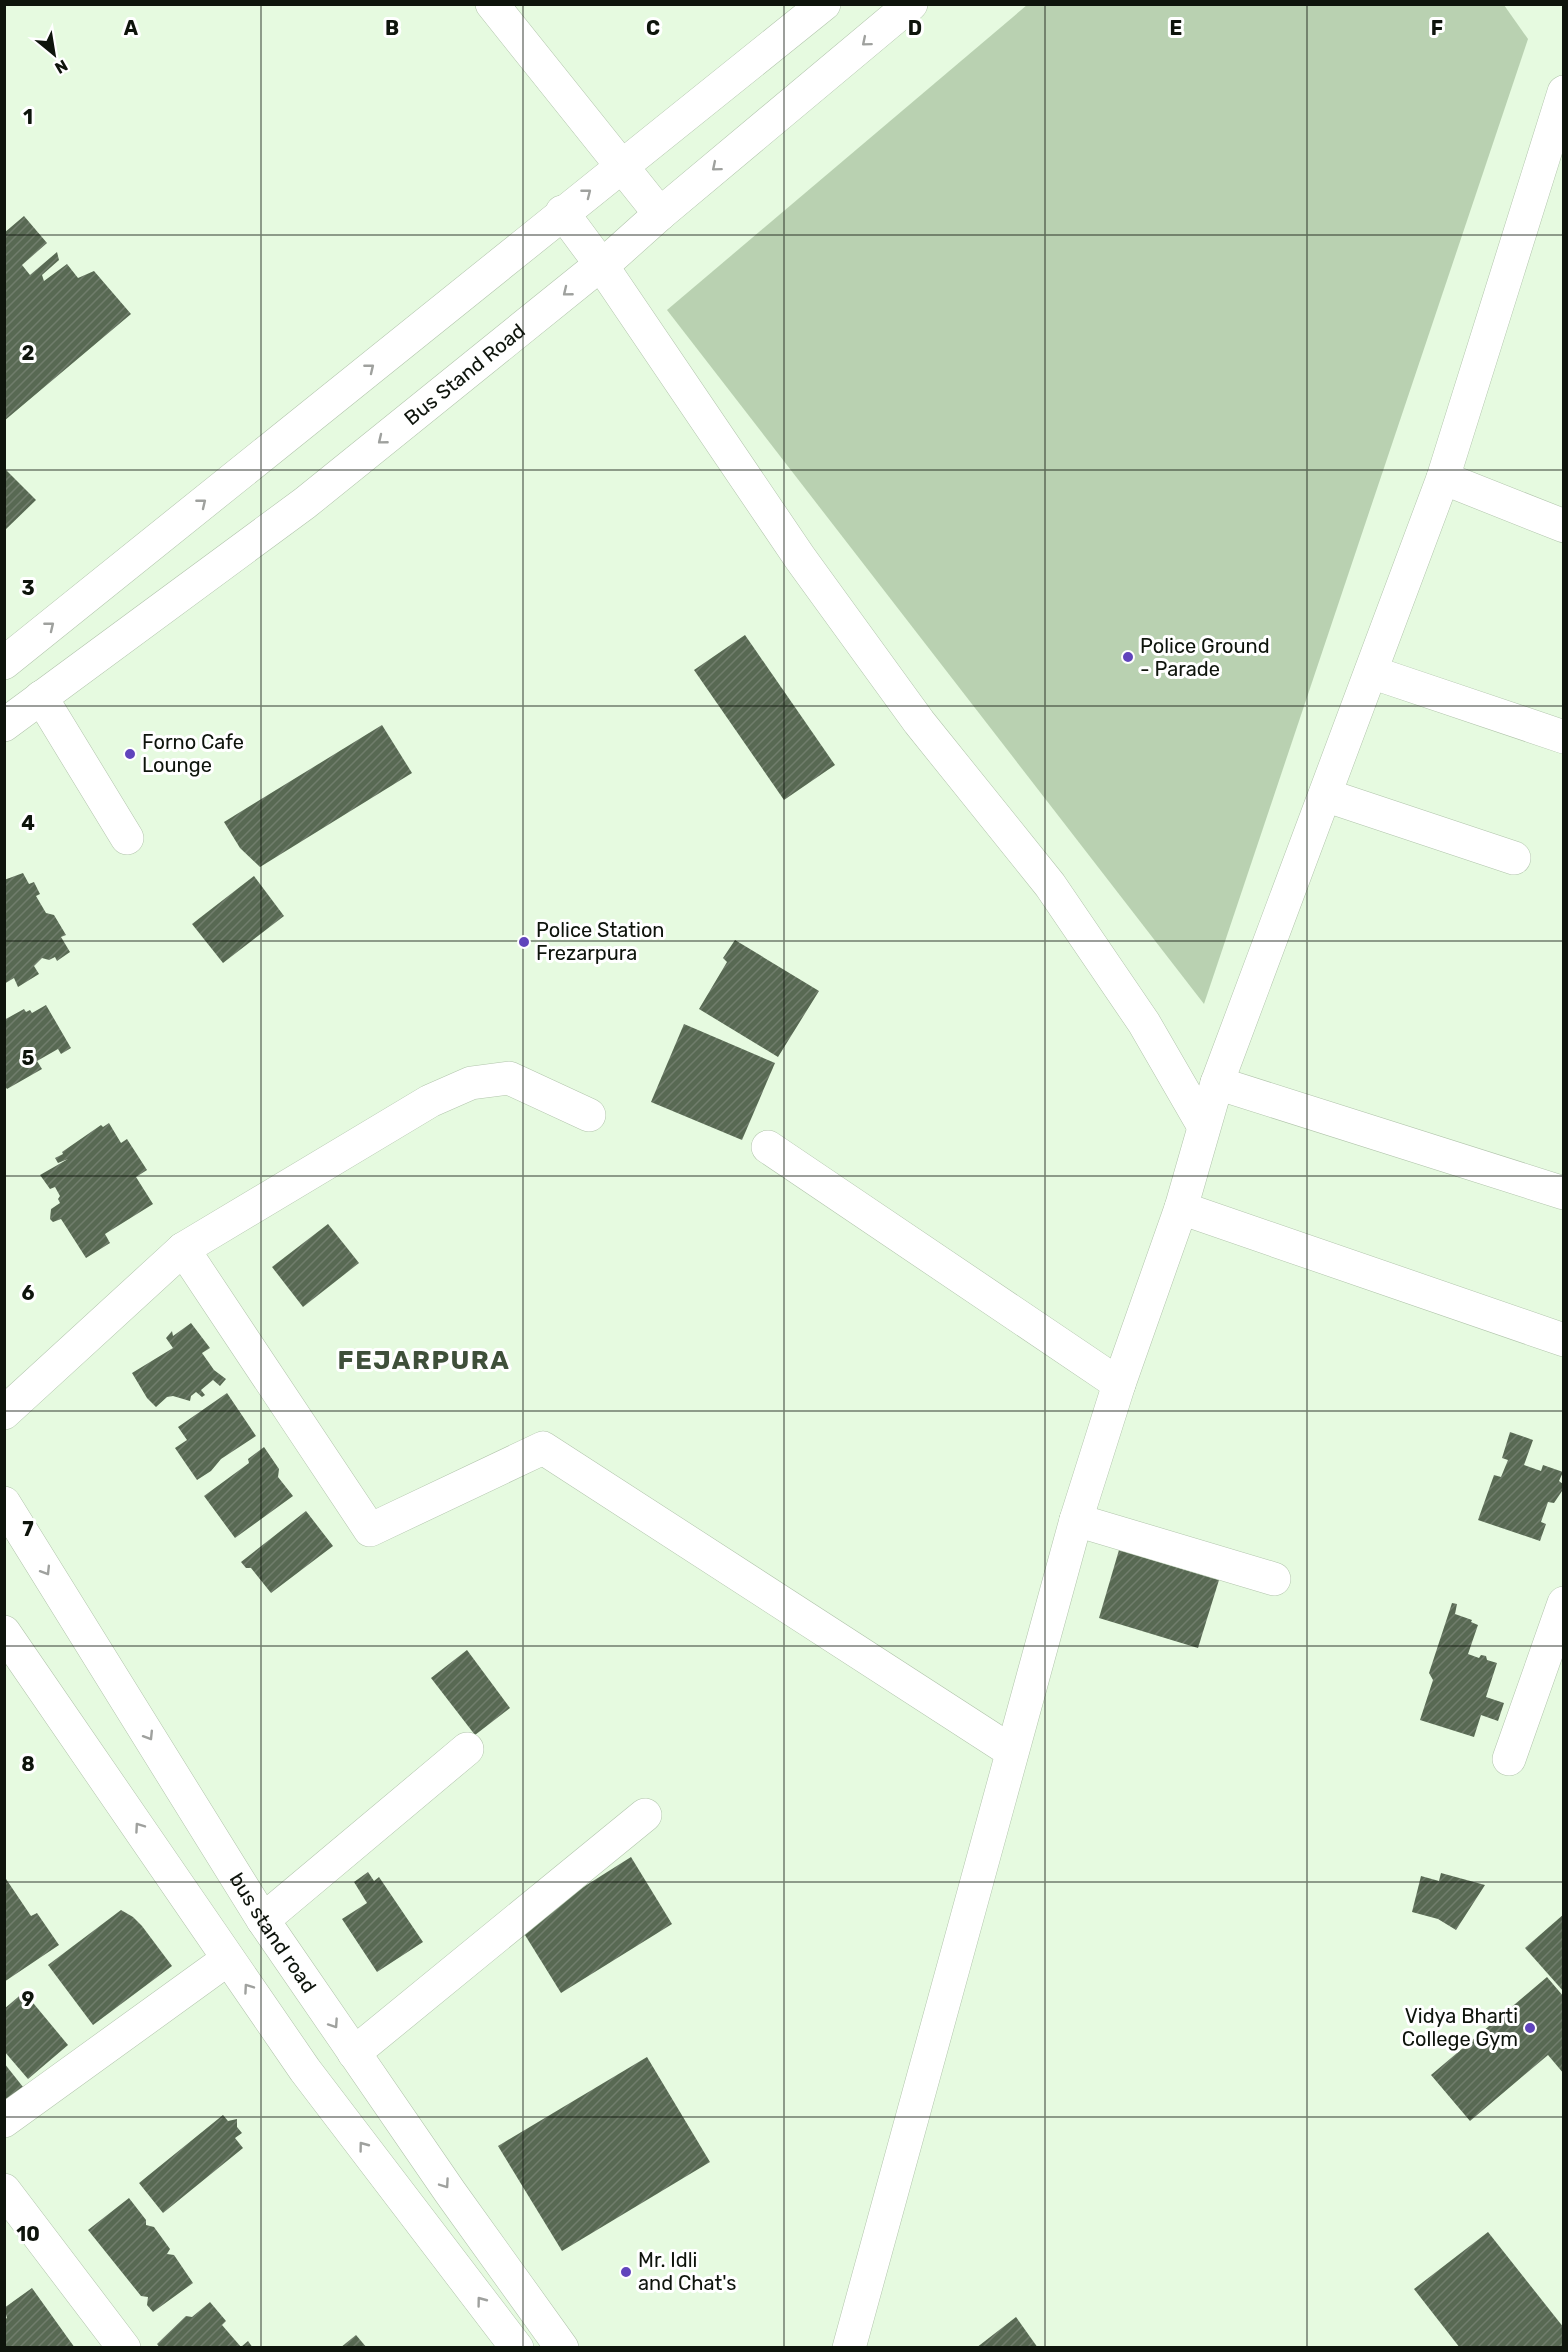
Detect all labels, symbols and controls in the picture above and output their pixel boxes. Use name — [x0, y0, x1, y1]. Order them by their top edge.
text: A — [124, 16, 139, 40]
text: B — [385, 16, 399, 40]
text: C — [646, 16, 660, 40]
text: D — [908, 16, 922, 40]
text: E — [1170, 16, 1182, 40]
text: F — [1431, 16, 1443, 40]
north arrow — [24, 24, 84, 84]
one-way arrow — [862, 35, 873, 46]
text: N — [52, 55, 71, 78]
text: 1 — [23, 105, 33, 129]
one-way arrow — [712, 160, 723, 171]
one-way arrow — [580, 189, 591, 200]
one-way arrow — [562, 284, 573, 295]
street label: Bus Stand Road — [399, 318, 530, 430]
text: 2 — [22, 341, 35, 365]
one-way arrow — [363, 364, 374, 375]
one-way arrow — [378, 433, 389, 444]
one-way arrow — [195, 500, 206, 511]
text: 3 — [21, 576, 35, 600]
one-way arrow — [43, 622, 54, 633]
place label: Police Ground - Parade — [1140, 634, 1270, 681]
marker: Police Ground - Parade — [1121, 650, 1135, 664]
place label: Forno Cafe Lounge — [142, 730, 244, 777]
marker: Forno Cafe Lounge — [123, 747, 137, 761]
text: 4 — [21, 811, 35, 835]
place label: Police Station Frezarpura — [536, 918, 665, 965]
marker: Police Station Frezarpura — [517, 935, 531, 949]
text: 5 — [22, 1046, 35, 1070]
text: 6 — [21, 1281, 35, 1305]
district label: FEJARPURA — [338, 1345, 510, 1376]
text: 7 — [22, 1517, 34, 1541]
one-way arrow — [39, 1565, 51, 1575]
one-way arrow — [142, 1730, 154, 1740]
text: 8 — [21, 1752, 35, 1776]
one-way arrow — [135, 1823, 146, 1834]
street label: bus stand road — [225, 1868, 321, 1997]
one-way arrow — [244, 1984, 255, 1995]
text: 9 — [22, 1987, 35, 2011]
place label: Vidya Bharti College Gym — [1402, 2004, 1518, 2051]
one-way arrow — [327, 2017, 338, 2028]
marker: Vidya Bharti College Gym — [1523, 2021, 1537, 2035]
one-way arrow — [360, 2142, 371, 2153]
one-way arrow — [438, 2178, 449, 2189]
text: 10 — [16, 2222, 40, 2246]
place label: Mr. Idli and Chat's — [638, 2248, 736, 2295]
marker: Mr. Idli and Chat's — [619, 2265, 633, 2279]
one-way arrow — [478, 2297, 489, 2308]

